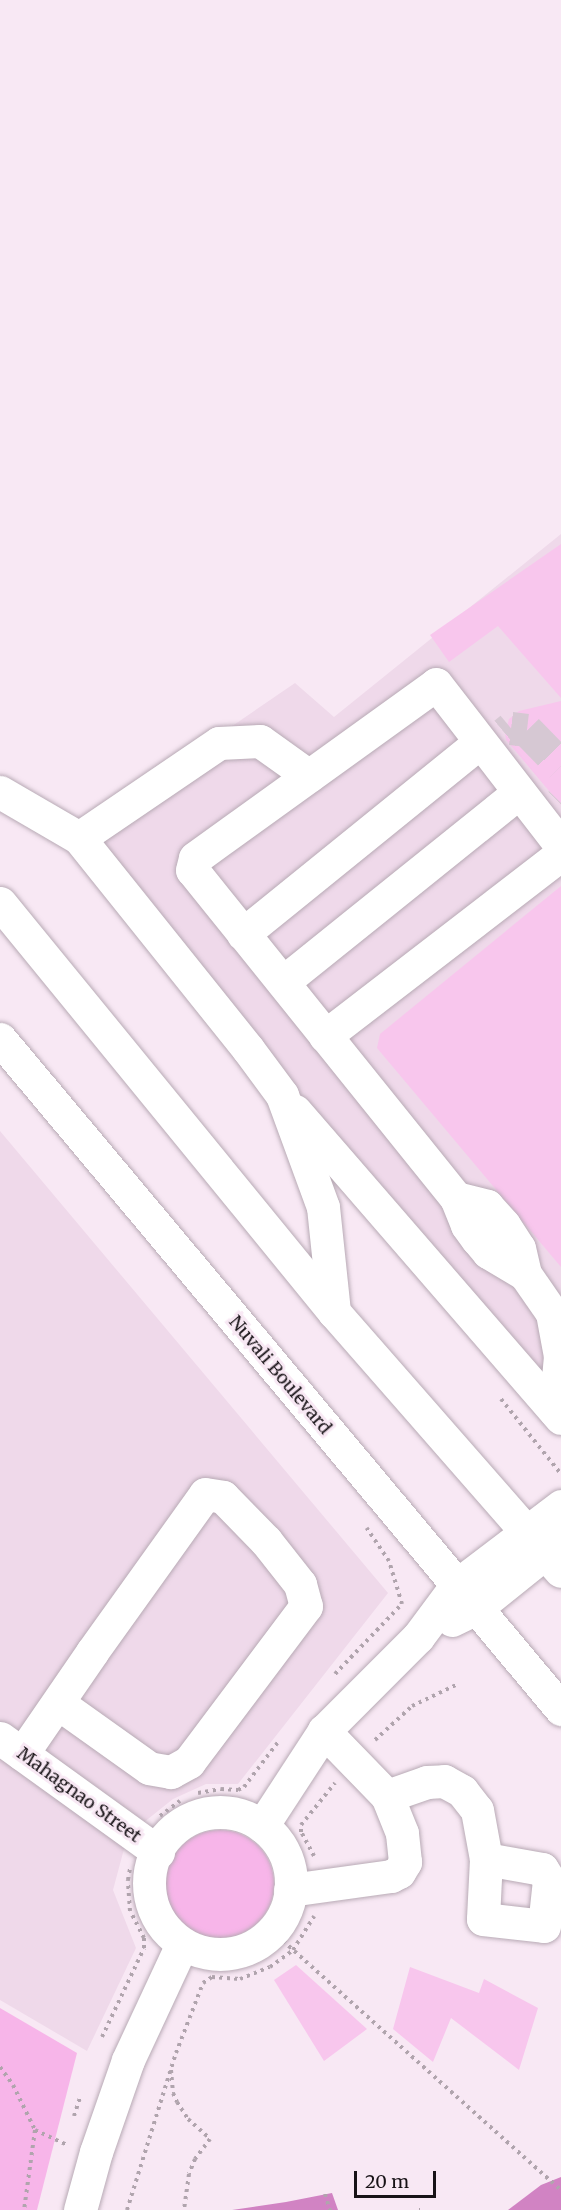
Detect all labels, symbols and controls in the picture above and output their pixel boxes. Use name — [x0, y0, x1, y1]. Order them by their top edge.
street label: Nuvali Boulevard — [224, 1311, 336, 1439]
street label: Mahagnao Street — [13, 1743, 145, 1847]
scale bar — [357, 2159, 440, 2197]
text: 20 m — [365, 2170, 409, 2193]

